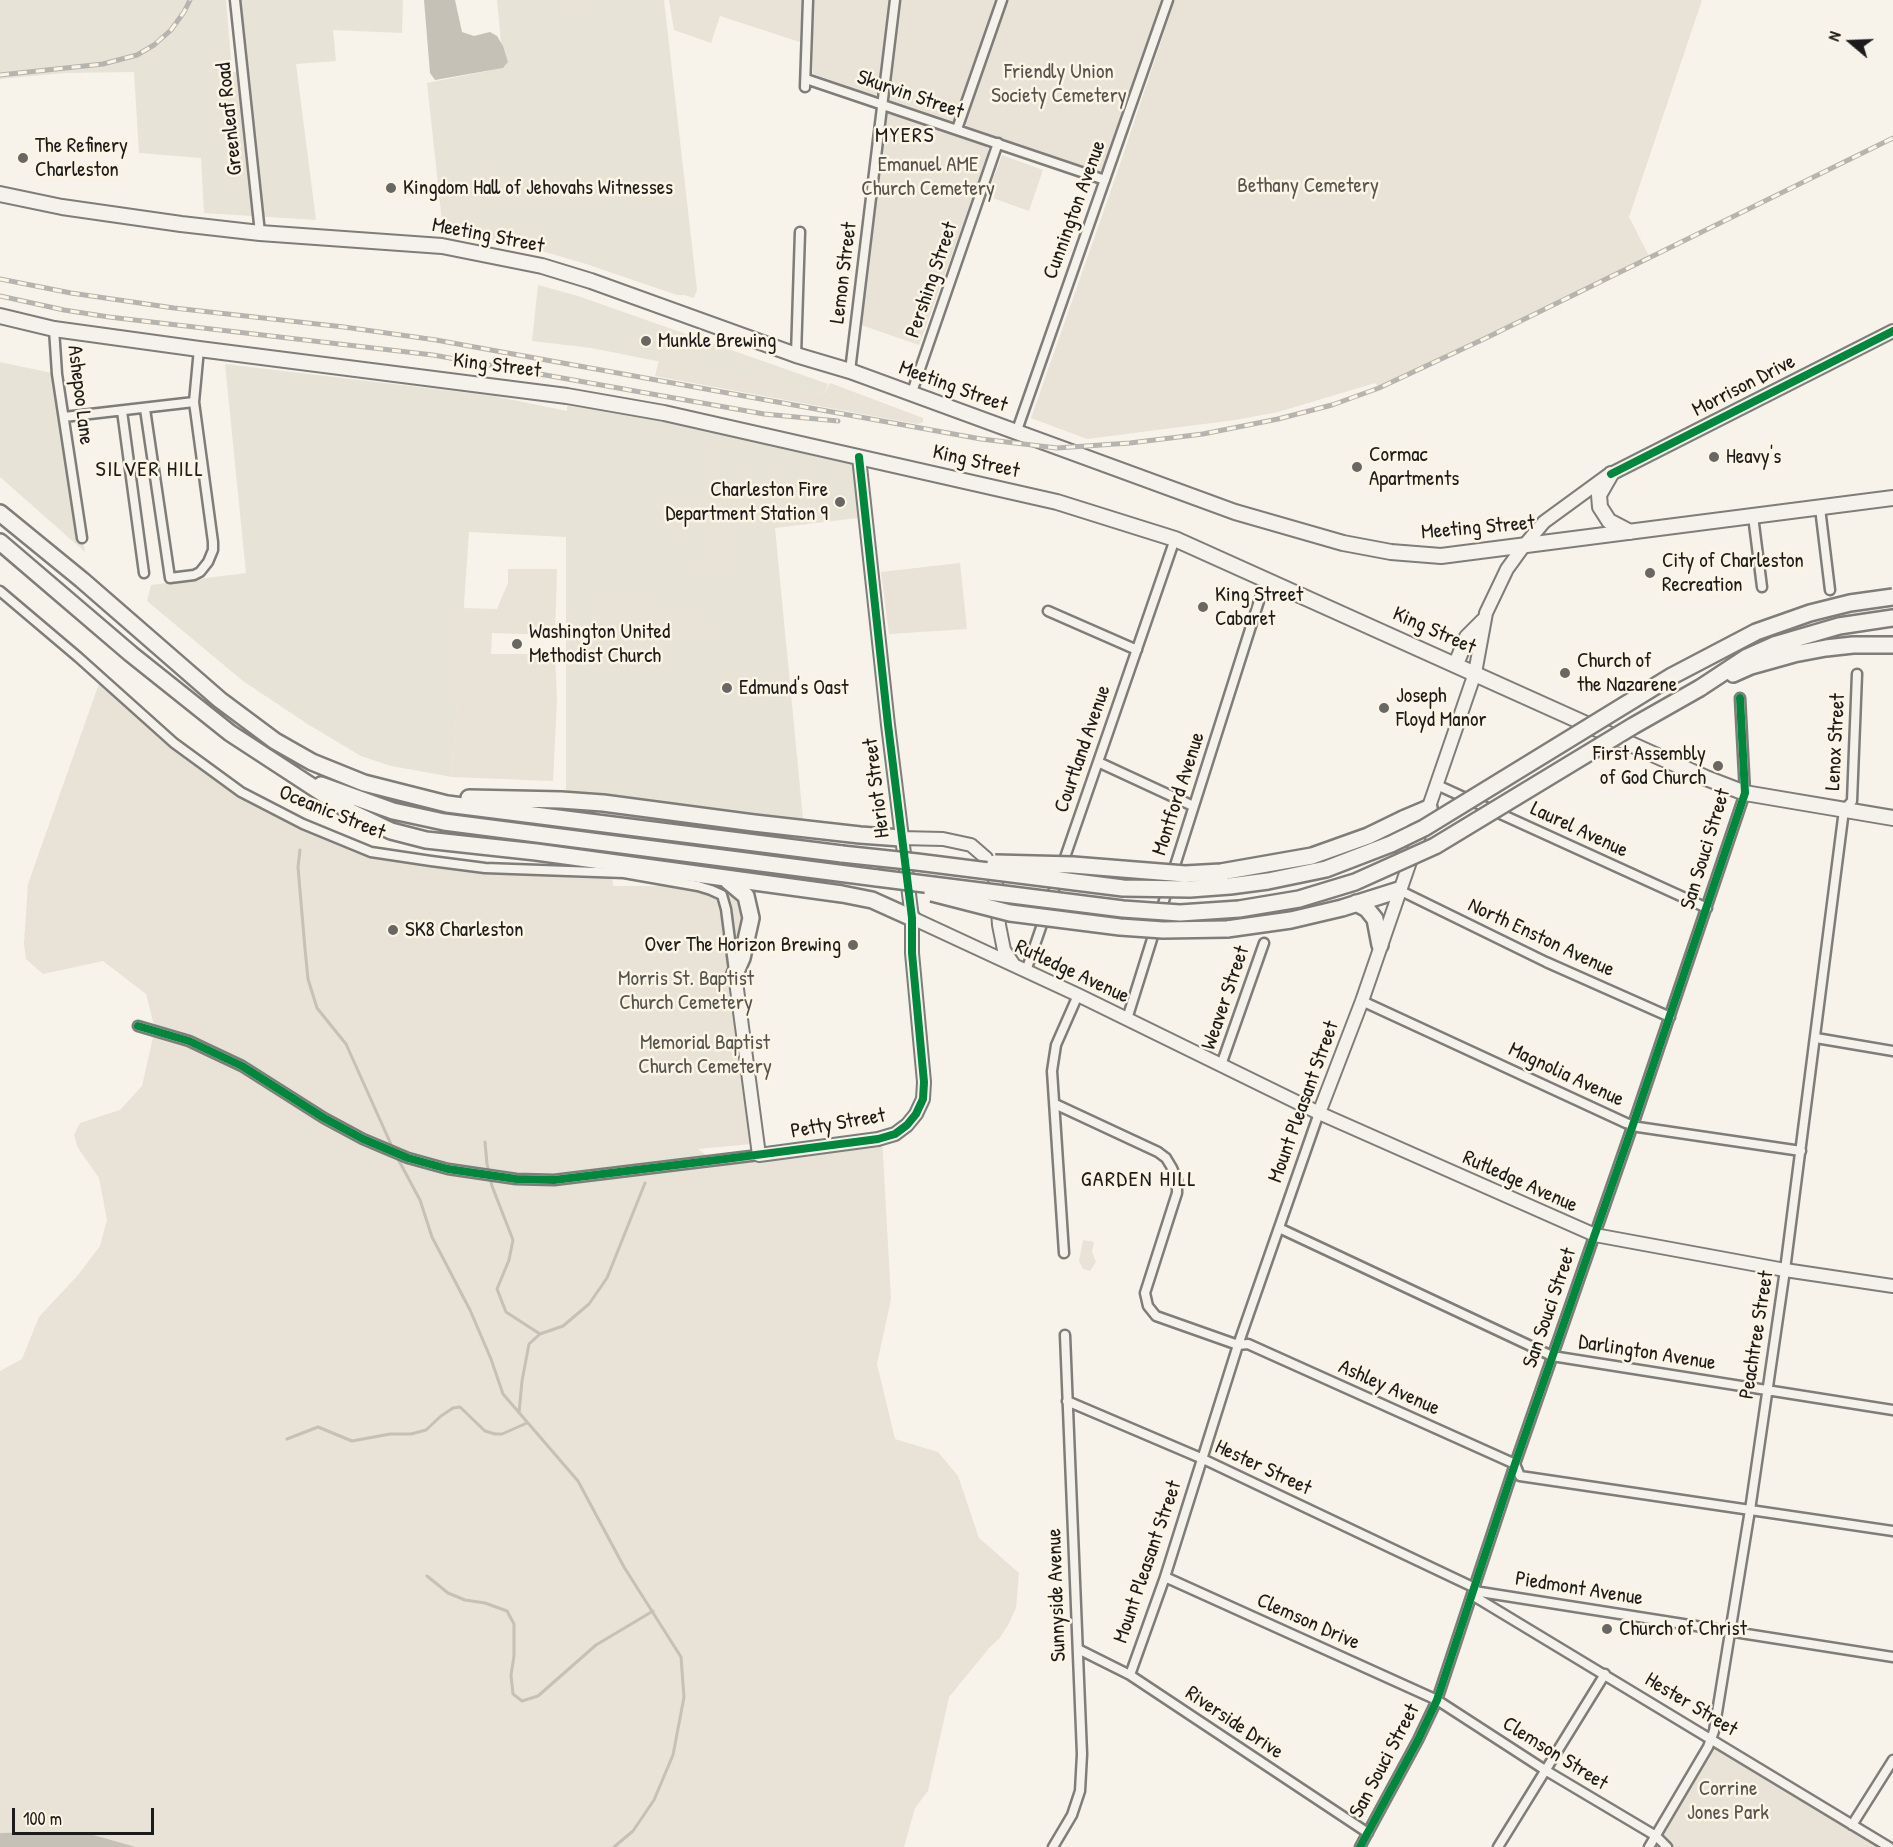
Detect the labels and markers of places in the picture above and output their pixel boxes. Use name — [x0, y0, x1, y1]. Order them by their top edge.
place label: The Refinery Charleston — [35, 133, 128, 183]
marker: The Refinery Charleston — [16, 151, 30, 165]
place label: Kingdom Hall of Jehovahs Witnesses — [403, 175, 673, 201]
marker: Kingdom Hall of Jehovahs Witnesses — [384, 181, 398, 195]
place label: Munkle Brewing — [658, 328, 776, 354]
marker: Munkle Brewing — [639, 334, 653, 348]
place label: Cormac Apartments — [1369, 442, 1459, 492]
place label: Heavy's — [1726, 444, 1781, 470]
marker: Heavy's — [1707, 450, 1721, 464]
marker: Cormac Apartments — [1350, 460, 1364, 474]
place label: Charleston Fire Department Station 9 — [665, 477, 828, 527]
marker: Charleston Fire Department Station 9 — [833, 495, 847, 509]
place label: City of Charleston Recreation — [1662, 548, 1804, 598]
marker: City of Charleston Recreation — [1643, 566, 1657, 580]
place label: King Street Cabaret — [1215, 582, 1303, 632]
marker: King Street Cabaret — [1196, 600, 1210, 614]
place label: Washington United Methodist Church — [529, 619, 670, 669]
marker: Washington United Methodist Church — [510, 637, 524, 651]
place label: Church of the Nazarene — [1577, 648, 1677, 698]
marker: Church of the Nazarene — [1558, 666, 1572, 680]
place label: Edmund's Oast — [739, 675, 848, 701]
marker: Edmund's Oast — [720, 681, 734, 695]
place label: Joseph Floyd Manor — [1396, 683, 1487, 733]
marker: Joseph Floyd Manor — [1377, 701, 1391, 715]
place label: First Assembly of God Church — [1593, 741, 1706, 791]
marker: First Assembly of God Church — [1711, 759, 1725, 773]
place label: SK8 Charleston — [405, 917, 523, 943]
marker: SK8 Charleston — [386, 923, 400, 937]
place label: Over The Horizon Brewing — [645, 932, 841, 958]
marker: Over The Horizon Brewing — [846, 938, 860, 952]
place label: Church of Christ — [1619, 1616, 1747, 1642]
marker: Church of Christ — [1600, 1622, 1614, 1636]

